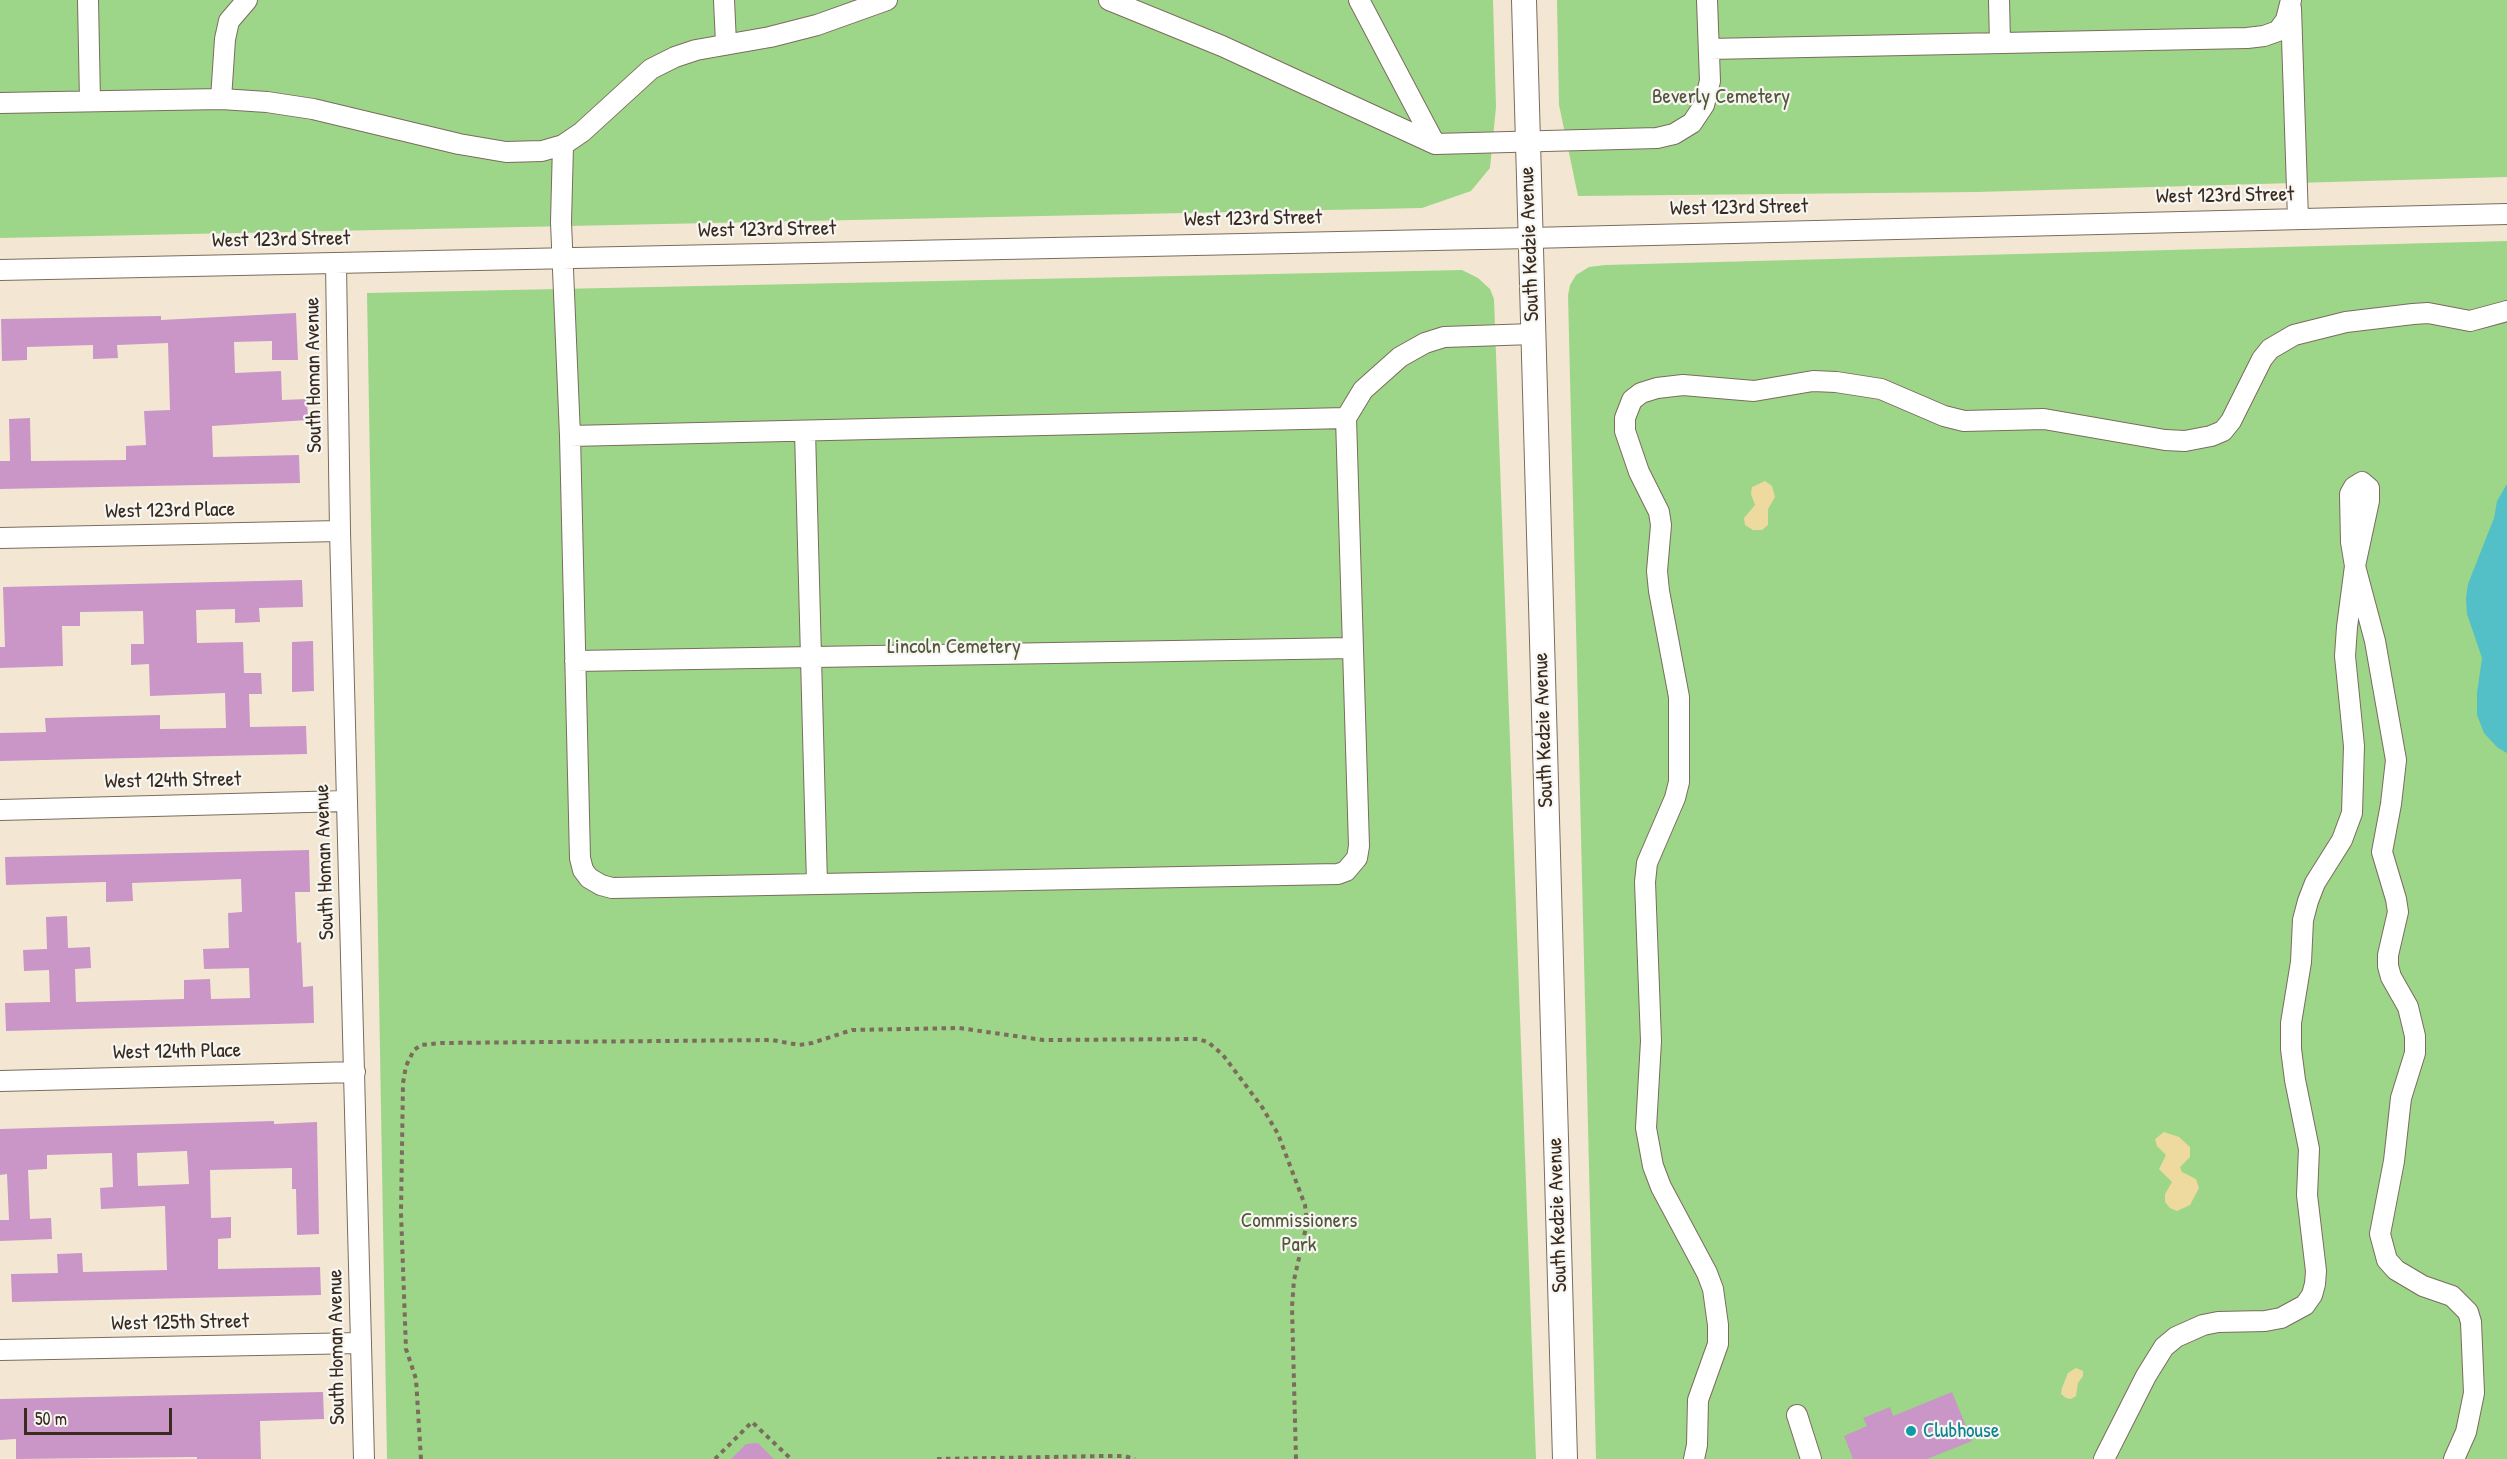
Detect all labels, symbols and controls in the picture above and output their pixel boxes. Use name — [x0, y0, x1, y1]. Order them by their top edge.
park label: Beverly Cemetery — [1652, 84, 1790, 110]
street label: South Kedzie Avenue — [1515, 166, 1545, 322]
street label: West 123rd Street — [2156, 182, 2294, 210]
street label: West 123rd Street — [1670, 194, 1808, 222]
street label: West 123rd Street — [1184, 205, 1322, 233]
street label: West 123rd Street — [698, 216, 836, 244]
street label: West 123rd Street — [212, 226, 350, 254]
street label: South Homan Avenue — [300, 297, 328, 453]
street label: West 123rd Place — [105, 497, 235, 525]
park label: Lincoln Cemetery — [887, 634, 1021, 660]
street label: South Kedzie Avenue — [1529, 652, 1559, 808]
street label: West 124th Street — [105, 767, 241, 795]
street label: South Homan Avenue — [310, 784, 340, 940]
street label: West 124th Place — [113, 1038, 241, 1066]
street label: South Kedzie Avenue — [1543, 1137, 1573, 1293]
park label: Commissioners Park — [1241, 1208, 1357, 1258]
street label: South Homan Avenue — [323, 1269, 351, 1425]
street label: West 125th Street — [111, 1309, 249, 1337]
scale bar — [27, 1396, 176, 1434]
text: 50 m — [35, 1406, 67, 1431]
place label: Clubhouse — [1923, 1418, 1999, 1444]
marker: Clubhouse — [1904, 1424, 1918, 1438]

